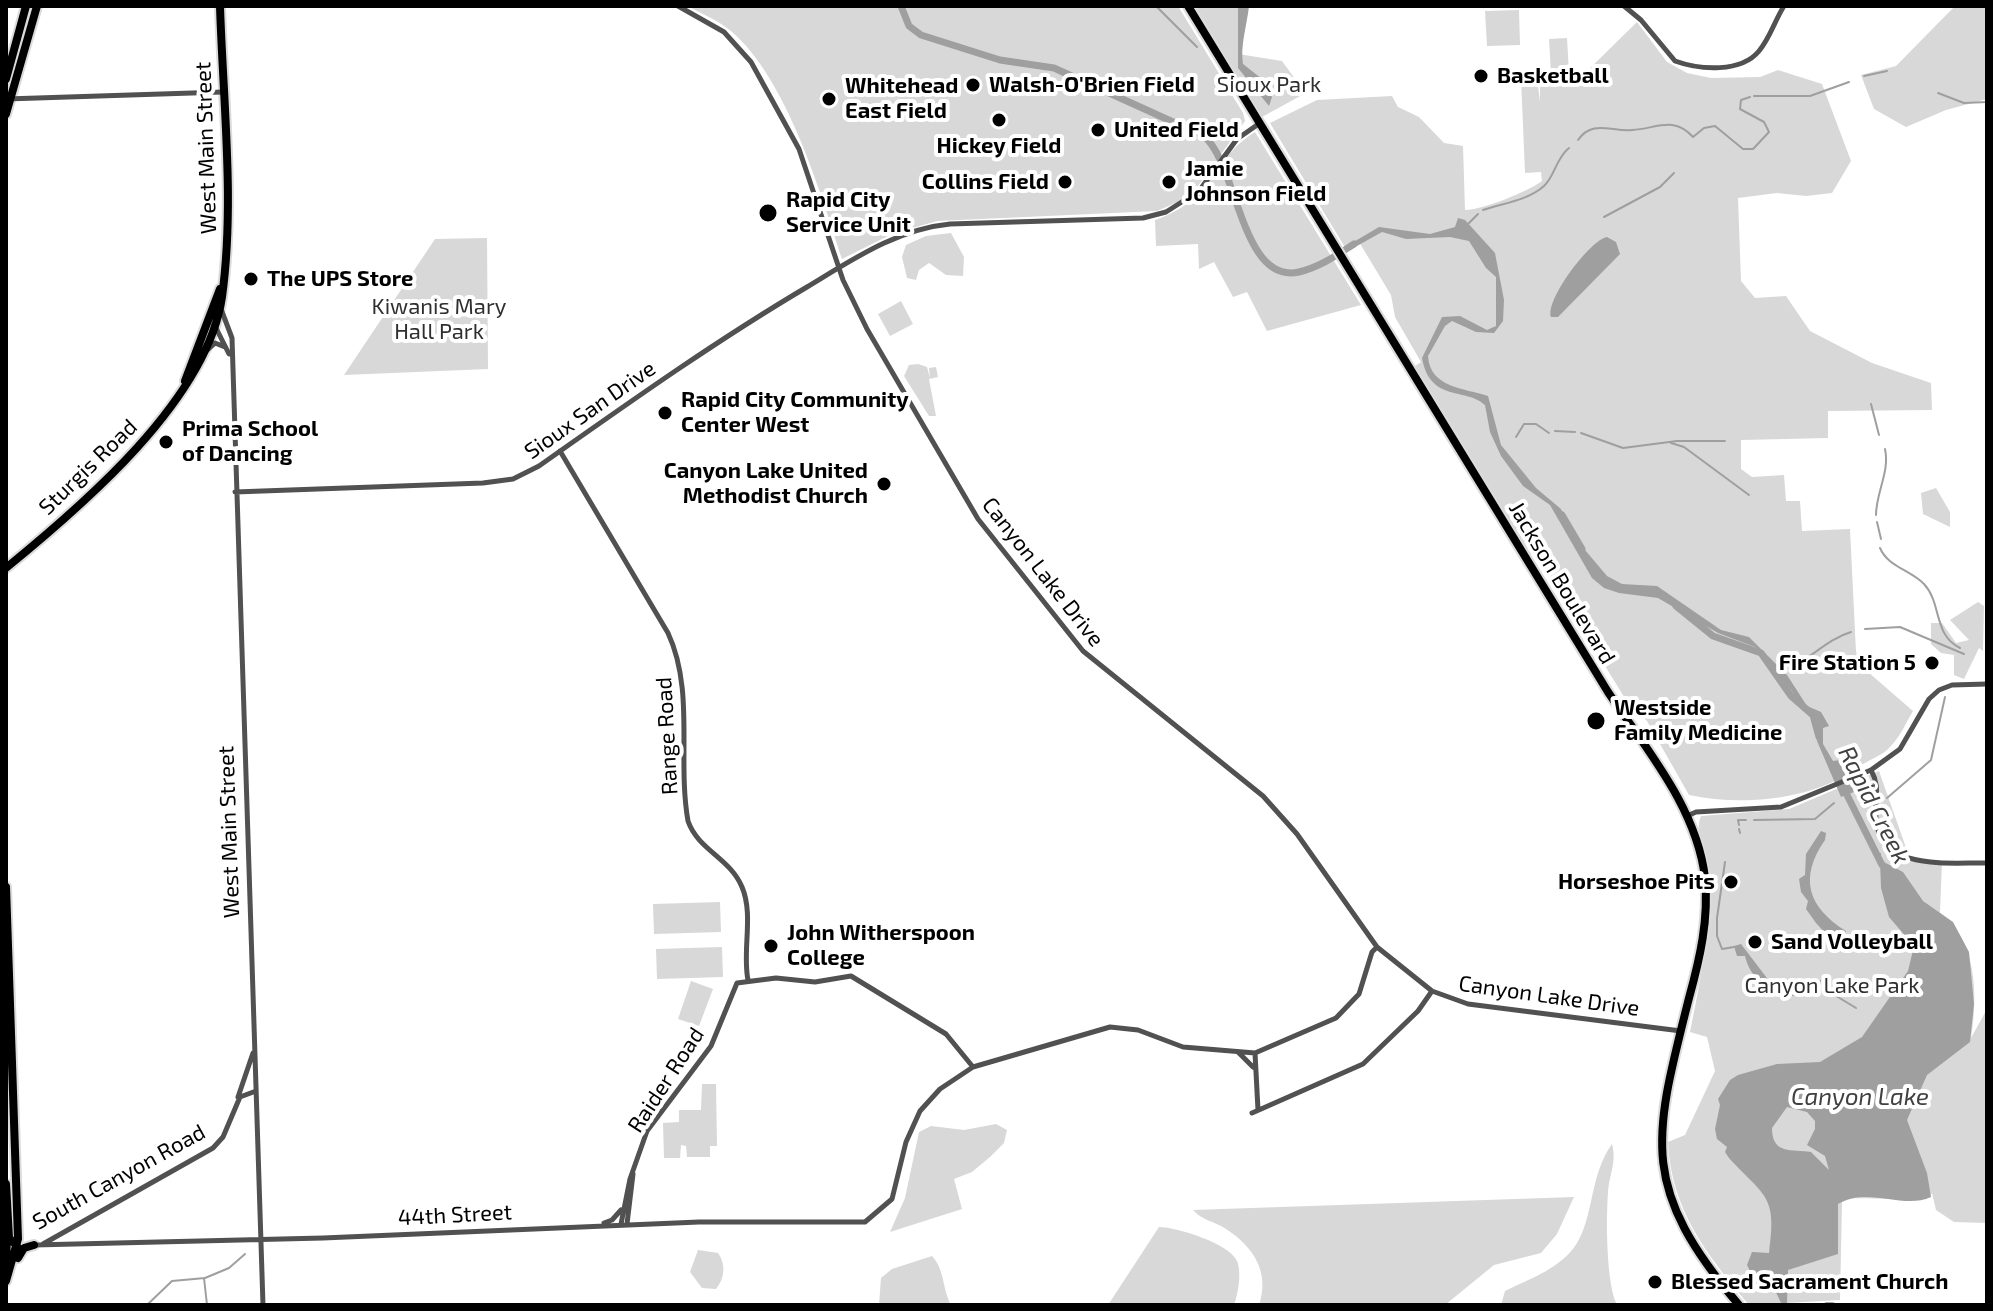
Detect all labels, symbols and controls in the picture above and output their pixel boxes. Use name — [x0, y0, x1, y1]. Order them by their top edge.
street label: West Main Street — [190, 61, 222, 235]
place label: Basketball — [1497, 63, 1609, 89]
marker: Basketball — [1472, 67, 1490, 85]
place label: Walsh-O'Brien Field — [989, 72, 1195, 98]
park label: Sioux Park — [1217, 72, 1321, 98]
place label: Whitehead East Field — [845, 73, 958, 124]
marker: Walsh-O'Brien Field — [964, 76, 982, 94]
marker: Whitehead East Field — [820, 90, 838, 108]
marker: Hickey Field — [990, 111, 1008, 129]
place label: United Field — [1114, 117, 1239, 143]
marker: United Field — [1089, 121, 1107, 139]
place label: Hickey Field — [937, 133, 1061, 159]
place label: Jamie Johnson Field — [1185, 156, 1326, 208]
place label: Collins Field — [922, 169, 1049, 195]
marker: Collins Field — [1056, 173, 1074, 191]
marker: Jamie Johnson Field — [1160, 173, 1178, 191]
place label: Rapid City Service Unit — [786, 187, 911, 238]
marker: Rapid City Service Unit — [757, 202, 779, 224]
place label: The UPS Store — [267, 266, 413, 292]
marker: The UPS Store — [242, 270, 260, 288]
park label: Kiwanis Mary Hall Park — [372, 294, 506, 346]
street label: Sioux San Drive — [519, 355, 661, 465]
place label: Rapid City Community Center West — [681, 387, 909, 438]
marker: Rapid City Community Center West — [656, 404, 674, 422]
street label: Sturgis Road — [33, 414, 143, 520]
place label: Prima School of Dancing — [182, 416, 318, 468]
marker: Prima School of Dancing — [157, 433, 175, 451]
place label: Canyon Lake United Methodist Church — [664, 458, 868, 510]
marker: Canyon Lake United Methodist Church — [875, 475, 893, 493]
street label: Canyon Lake Drive — [976, 492, 1110, 652]
street label: Jackson Boulevard — [1503, 497, 1621, 669]
place label: Fire Station 5 — [1779, 650, 1916, 676]
marker: Fire Station 5 — [1923, 654, 1941, 672]
street label: Range Road — [651, 676, 683, 796]
place label: Westside Family Medicine — [1614, 695, 1782, 746]
marker: Westside Family Medicine — [1585, 710, 1607, 732]
water label: Rapid Creek — [1832, 741, 1916, 869]
street label: West Main Street — [213, 745, 245, 919]
place label: Horseshoe Pits — [1558, 869, 1715, 895]
marker: Horseshoe Pits — [1722, 873, 1740, 891]
place label: John Witherspoon College — [787, 920, 975, 972]
place label: Sand Volleyball — [1771, 929, 1933, 955]
marker: Sand Volleyball — [1746, 933, 1764, 951]
marker: John Witherspoon College — [762, 937, 780, 955]
street label: Canyon Lake Drive — [1457, 970, 1641, 1022]
park label: Canyon Lake Park — [1744, 973, 1920, 999]
street label: Raider Road — [622, 1023, 710, 1137]
water label: Canyon Lake — [1791, 1083, 1929, 1111]
street label: South Canyon Road — [28, 1119, 210, 1235]
street label: 44th Street — [397, 1199, 513, 1231]
place label: Blessed Sacrament Church — [1671, 1269, 1948, 1295]
marker: Blessed Sacrament Church — [1646, 1273, 1664, 1291]

